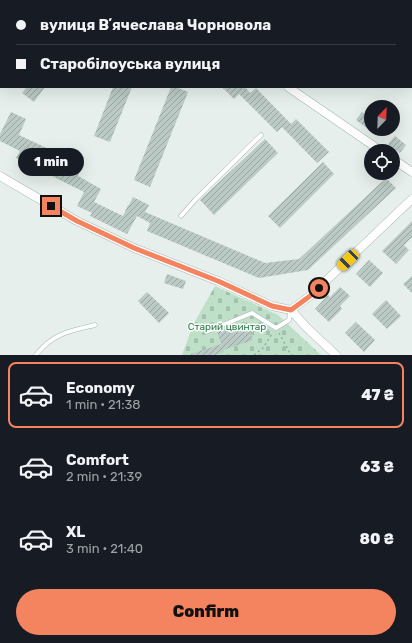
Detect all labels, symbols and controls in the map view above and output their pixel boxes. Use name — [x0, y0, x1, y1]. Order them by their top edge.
text: вулиця Вʼячеслава Чорновола — [40, 16, 271, 34]
text: Старобілоуська вулиця — [40, 55, 220, 73]
north arrow — [364, 100, 400, 136]
map controls — [364, 100, 400, 180]
button: locate — [364, 144, 400, 180]
callout: 1 min — [18, 148, 84, 176]
text: 1 min — [34, 154, 68, 169]
route end — [42, 197, 60, 215]
car — [335, 247, 361, 273]
route start — [310, 279, 328, 297]
park label: Старий цвинтар — [188, 321, 266, 333]
icon: car — [18, 377, 54, 413]
text: Economy — [66, 379, 135, 397]
text: 47 ₴ — [361, 386, 394, 404]
text: 1 min · 21:38 — [66, 397, 141, 412]
icon: car — [18, 449, 54, 485]
text: Comfort — [66, 451, 129, 469]
text: 63 ₴ — [360, 458, 394, 476]
text: 2 min · 21:39 — [66, 469, 142, 484]
icon: car — [18, 521, 54, 557]
text: XL — [66, 523, 85, 541]
text: 80 ₴ — [360, 530, 394, 548]
text: 3 min · 21:40 — [66, 541, 143, 556]
button: Confirm — [16, 589, 396, 635]

